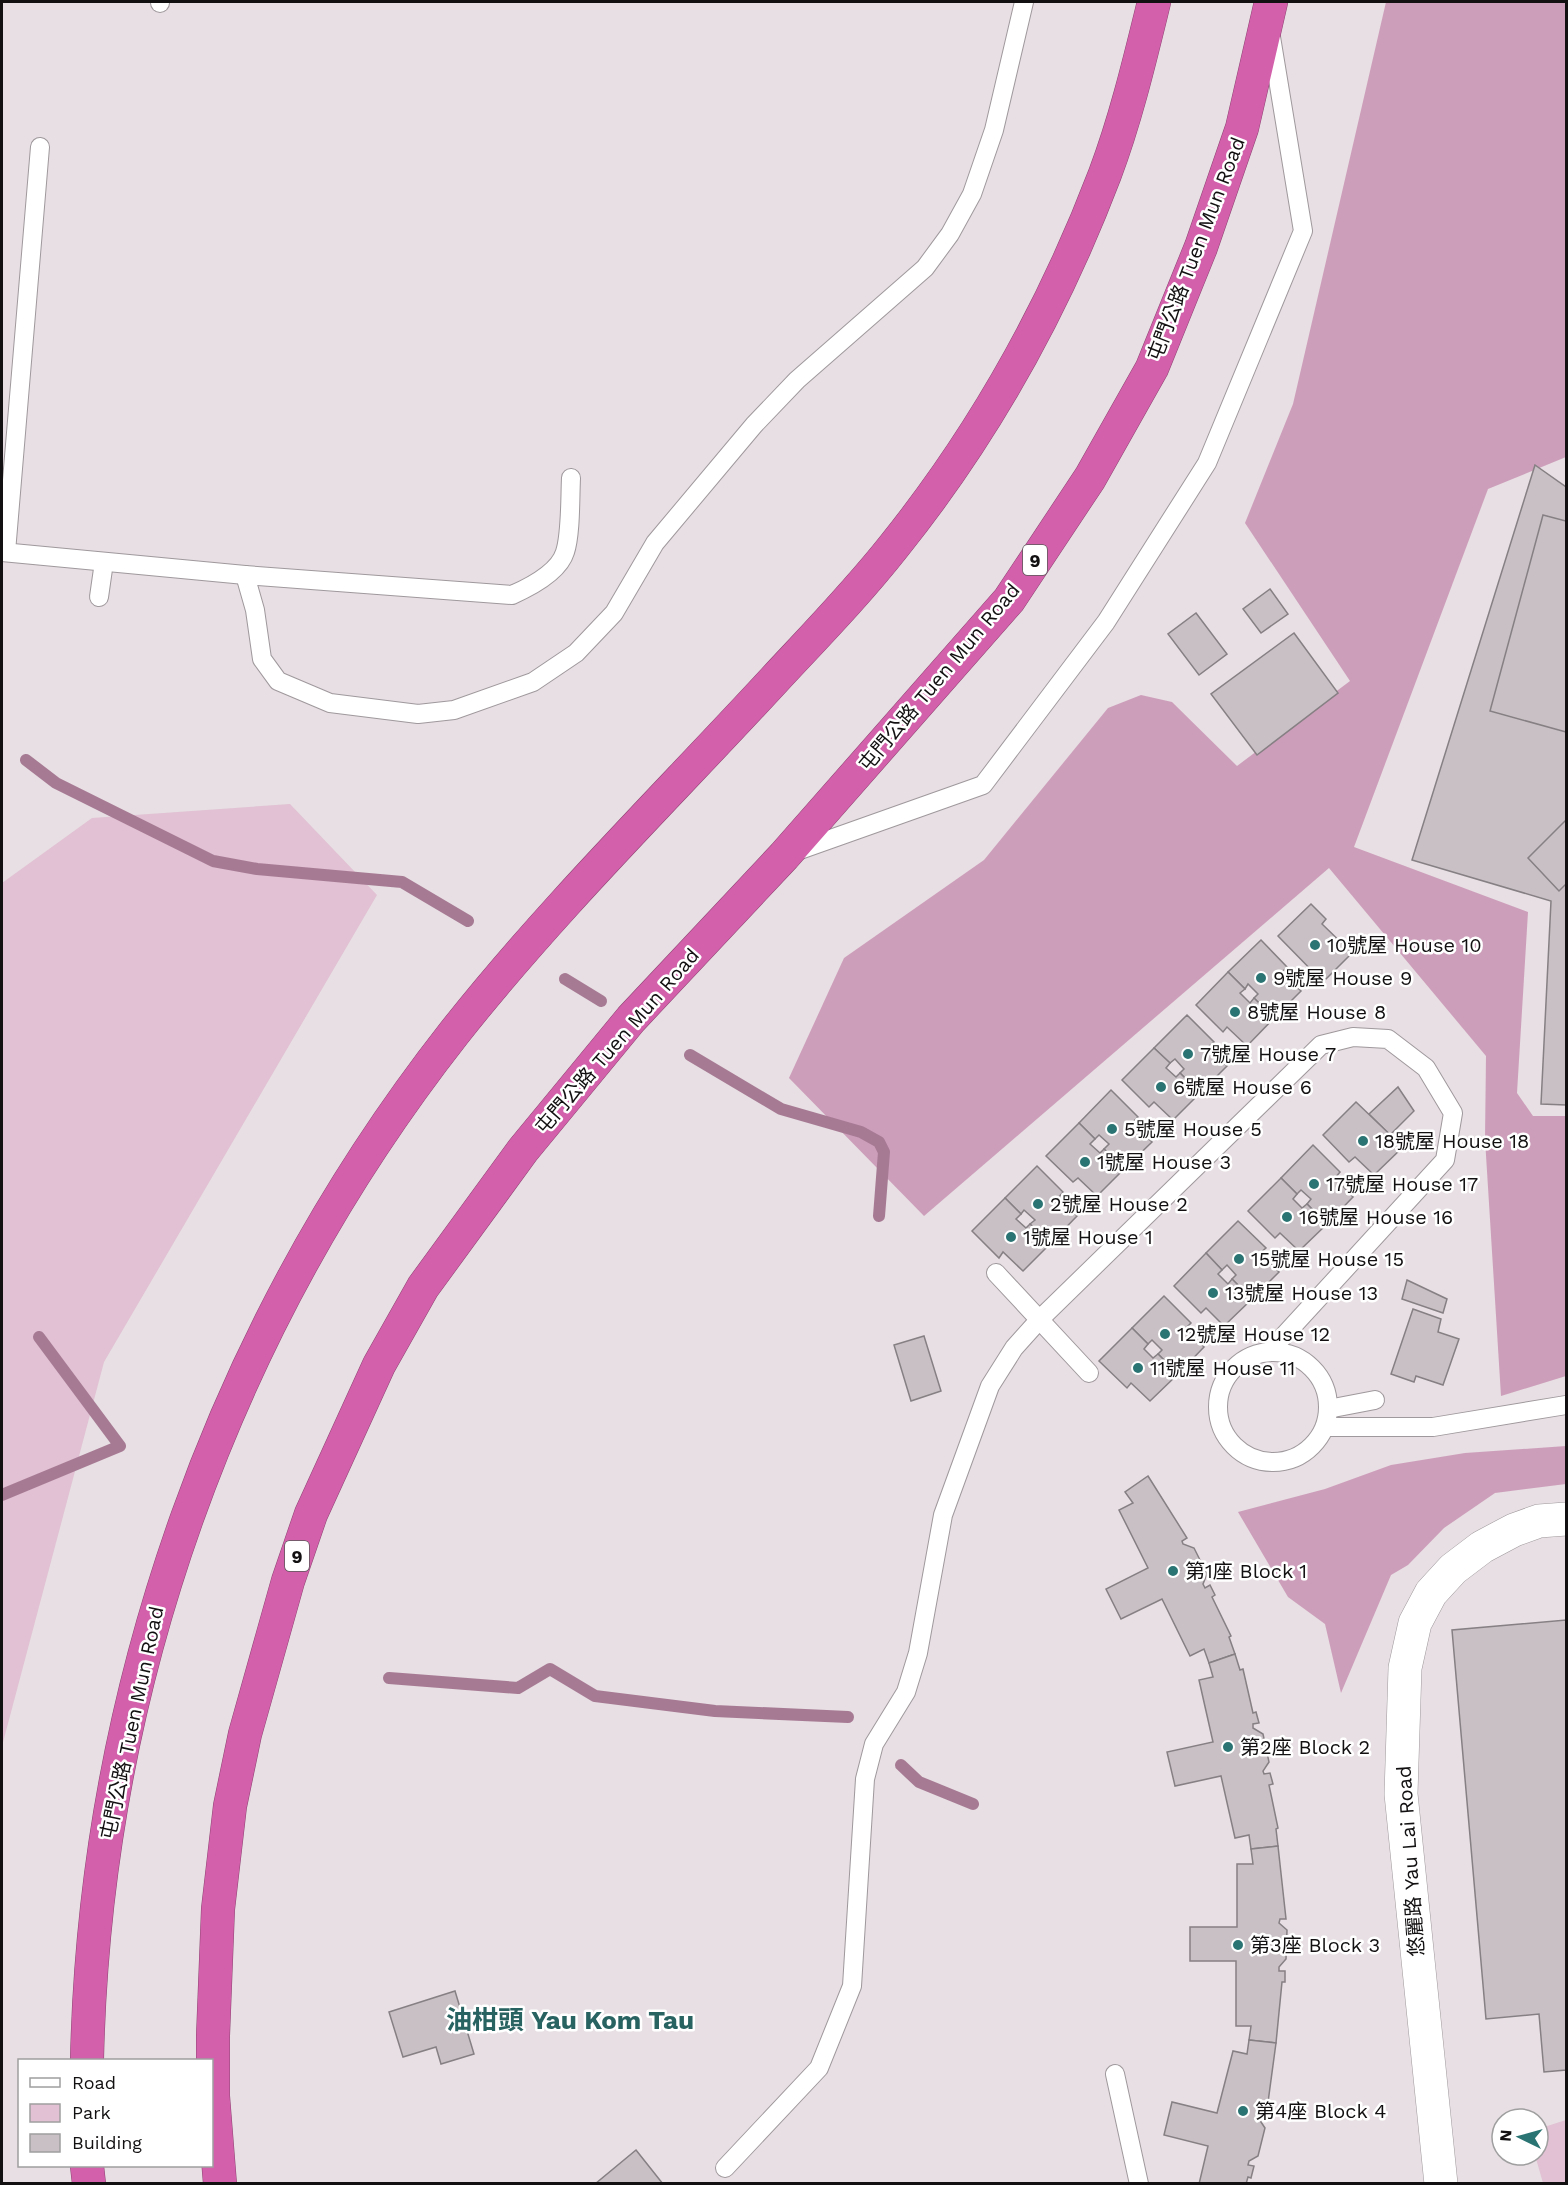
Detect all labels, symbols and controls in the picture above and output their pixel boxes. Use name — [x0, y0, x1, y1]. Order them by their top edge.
street label: 屯門公路 Tuen Mun Road — [1142, 134, 1250, 364]
road number: 9 — [1023, 545, 1047, 575]
street label: 屯門公路 Tuen Mun Road — [853, 578, 1025, 776]
place label: 10號屋 House 10 — [1327, 933, 1482, 957]
marker: 10號屋 House 10 — [1308, 938, 1322, 952]
street label: 屯門公路 Tuen Mun Road — [530, 943, 704, 1139]
place label: 9號屋 House 9 — [1273, 966, 1412, 990]
marker: 9號屋 House 9 — [1254, 971, 1268, 985]
place label: 8號屋 House 8 — [1247, 1000, 1386, 1024]
marker: 8號屋 House 8 — [1228, 1005, 1242, 1019]
place label: 7號屋 House 7 — [1200, 1042, 1336, 1066]
marker: 7號屋 House 7 — [1181, 1047, 1195, 1061]
place label: 6號屋 House 6 — [1173, 1075, 1312, 1099]
marker: 6號屋 House 6 — [1154, 1080, 1168, 1094]
place label: 5號屋 House 5 — [1124, 1117, 1262, 1141]
marker: 5號屋 House 5 — [1105, 1122, 1119, 1136]
place label: 18號屋 House 18 — [1375, 1129, 1529, 1153]
marker: 18號屋 House 18 — [1356, 1134, 1370, 1148]
place label: 1號屋 House 3 — [1097, 1150, 1231, 1174]
marker: 1號屋 House 3 — [1078, 1155, 1092, 1169]
place label: 17號屋 House 17 — [1326, 1172, 1478, 1196]
marker: 17號屋 House 17 — [1307, 1177, 1321, 1191]
place label: 2號屋 House 2 — [1050, 1192, 1188, 1216]
marker: 2號屋 House 2 — [1031, 1197, 1045, 1211]
place label: 16號屋 House 16 — [1299, 1205, 1453, 1229]
marker: 16號屋 House 16 — [1280, 1210, 1294, 1224]
place label: 1號屋 House 1 — [1023, 1225, 1153, 1249]
marker: 1號屋 House 1 — [1004, 1230, 1018, 1244]
place label: 15號屋 House 15 — [1251, 1247, 1404, 1271]
marker: 15號屋 House 15 — [1232, 1252, 1246, 1266]
place label: 13號屋 House 13 — [1225, 1281, 1378, 1305]
marker: 13號屋 House 13 — [1206, 1286, 1220, 1300]
place label: 12號屋 House 12 — [1177, 1322, 1330, 1346]
marker: 12號屋 House 12 — [1158, 1327, 1172, 1341]
place label: 11號屋 House 11 — [1150, 1356, 1295, 1380]
marker: 11號屋 House 11 — [1131, 1361, 1145, 1375]
road number: 9 — [285, 1541, 309, 1571]
place label: 第1座 Block 1 — [1185, 1559, 1307, 1583]
marker: 第1座 Block 1 — [1166, 1564, 1180, 1578]
street label: 屯門公路 Tuen Mun Road — [96, 1604, 168, 1842]
place label: 第2座 Block 2 — [1240, 1735, 1370, 1759]
marker: 第2座 Block 2 — [1221, 1740, 1235, 1754]
street label: 悠麗路 Yau Lai Road — [1391, 1765, 1429, 1957]
place label: 第3座 Block 3 — [1250, 1933, 1380, 1957]
marker: 第3座 Block 3 — [1231, 1938, 1245, 1952]
district label: 油柑頭 Yau Kom Tau — [446, 2005, 694, 2035]
legend — [18, 2059, 213, 2167]
text: Road — [72, 2072, 116, 2093]
place label: 第4座 Block 4 — [1255, 2099, 1386, 2123]
text: Park — [72, 2102, 111, 2123]
marker: 第4座 Block 4 — [1236, 2104, 1250, 2118]
north arrow — [1490, 2107, 1550, 2167]
text: N — [1496, 2129, 1516, 2142]
text: Building — [72, 2132, 142, 2153]

